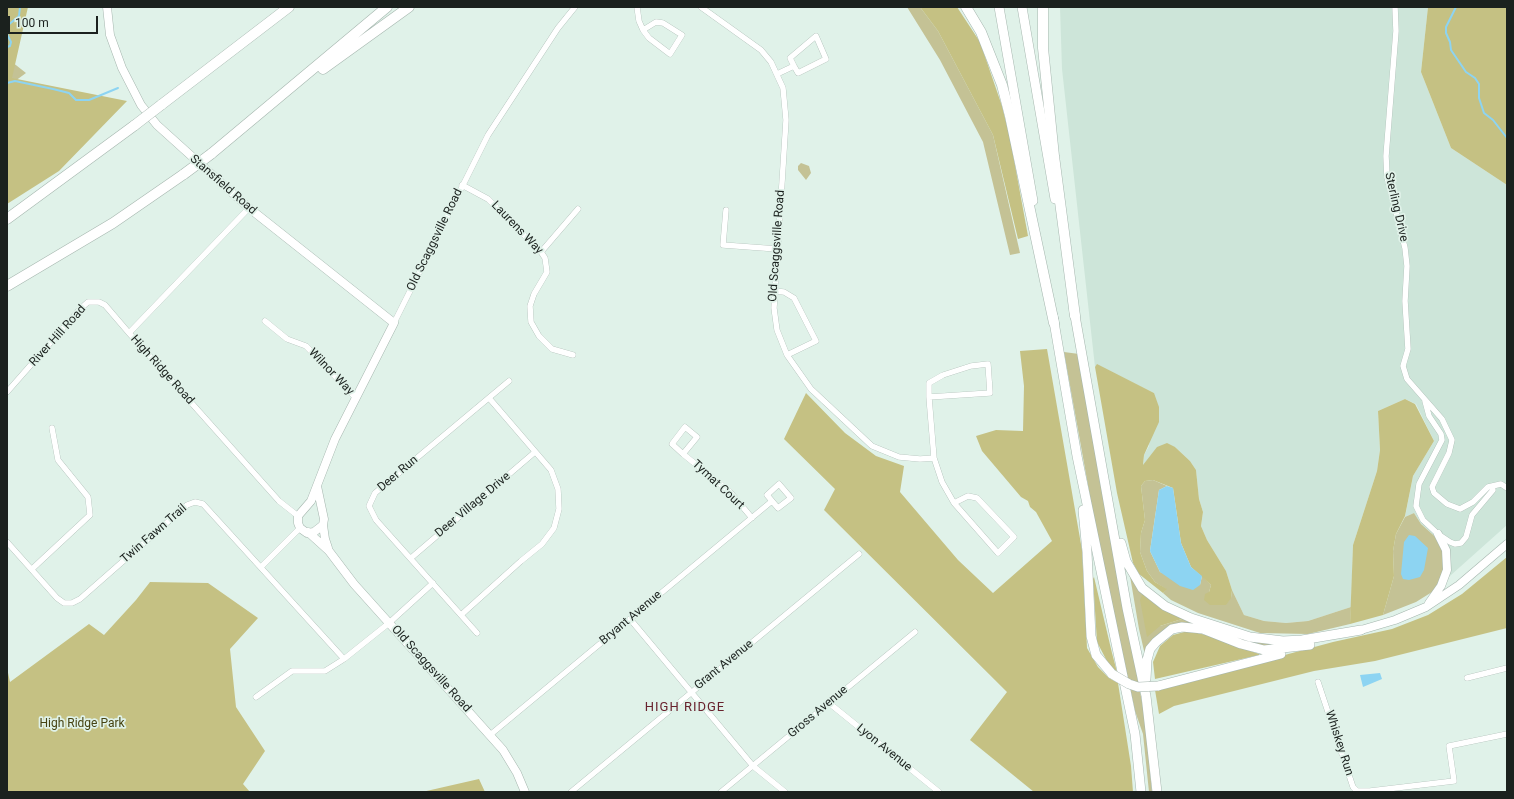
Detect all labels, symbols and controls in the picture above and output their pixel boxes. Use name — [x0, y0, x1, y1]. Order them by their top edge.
scale bar — [10, 8, 100, 34]
text: 100 m — [15, 16, 49, 30]
street label: Stansfield Road — [187, 152, 259, 218]
street label: Sterling Drive — [1381, 171, 1411, 243]
street label: Old Scaggsville Road — [404, 187, 466, 293]
street label: Old Scaggsville Road — [766, 190, 788, 302]
street label: Laurens Way — [488, 198, 546, 258]
street label: River Hill Road — [27, 302, 89, 370]
street label: High Ridge Road — [127, 332, 197, 408]
street label: Wilnor Way — [305, 346, 357, 398]
street label: Deer Run — [375, 453, 421, 495]
street label: Tymat Court — [689, 457, 747, 513]
street label: Deer Village Drive — [433, 469, 513, 541]
street label: Twin Fawn Trail — [118, 501, 190, 567]
street label: Bryant Avenue — [597, 588, 665, 648]
street label: Old Scaggsville Road — [388, 623, 474, 715]
street label: Grant Avenue — [692, 637, 756, 693]
street label: Gross Avenue — [785, 683, 851, 741]
district label: HIGH RIDGE — [645, 700, 725, 716]
street label: Whiskey Run — [1322, 708, 1356, 778]
park label: High Ridge Park — [39, 717, 125, 731]
street label: Lyon Avenue — [853, 721, 915, 775]

